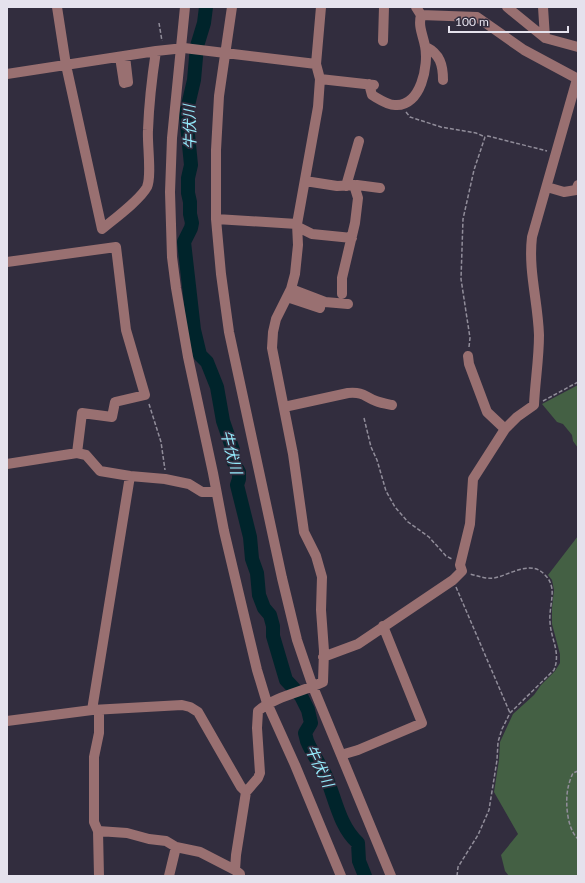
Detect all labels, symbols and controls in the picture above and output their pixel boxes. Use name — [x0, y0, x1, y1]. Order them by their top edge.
scale bar — [449, 8, 568, 34]
text: 100 m — [455, 14, 489, 29]
water label: 牛伏川 — [180, 102, 198, 150]
water label: 牛伏川 — [218, 428, 247, 478]
water label: 牛伏川 — [302, 741, 339, 792]

